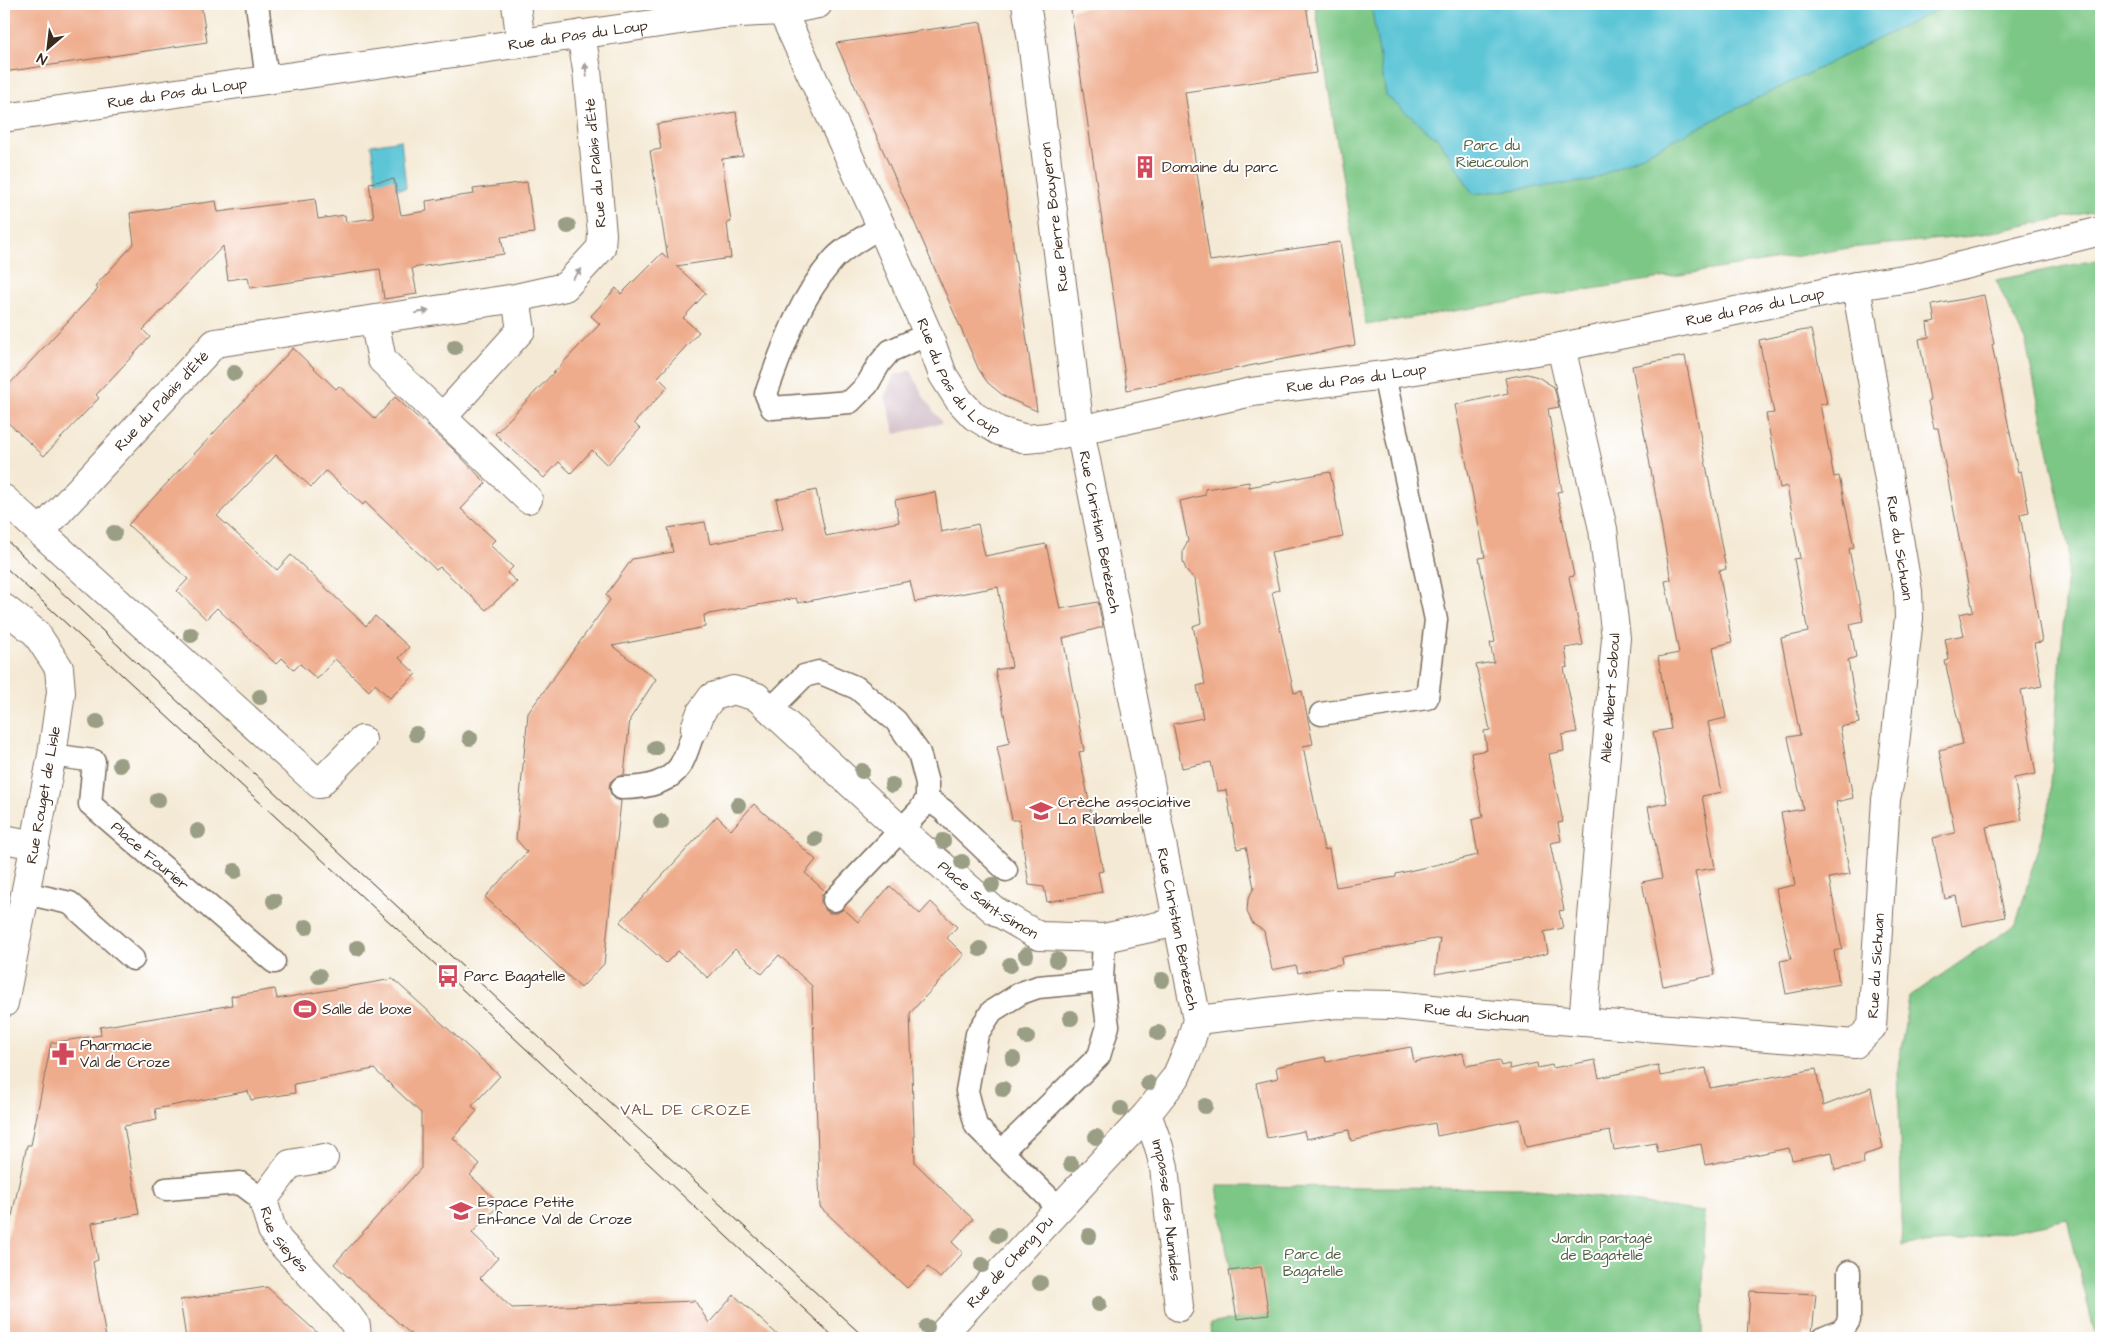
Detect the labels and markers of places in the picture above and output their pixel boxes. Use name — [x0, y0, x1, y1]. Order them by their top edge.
building icon: Domaine du parc — [1132, 154, 1158, 180]
place label: Domaine du parc — [1162, 157, 1279, 178]
place label: Crèche associative La Ribambelle — [1058, 792, 1191, 830]
school or university icon: Crèche associative La Ribambelle — [1028, 798, 1054, 824]
bus stop icon: Parc Bagatelle — [435, 963, 461, 989]
place label: Parc Bagatelle — [464, 966, 566, 988]
sports icon: Salle de boxe — [292, 996, 318, 1022]
place label: Salle de boxe — [322, 999, 412, 1020]
place label: Pharmacie Val de Croze — [80, 1035, 170, 1073]
pharmacy icon: Pharmacie Val de Croze — [50, 1041, 76, 1067]
place label: Espace Petite Enfance Val de Croze — [478, 1192, 632, 1230]
school or university icon: Espace Petite Enfance Val de Croze — [448, 1198, 474, 1224]

